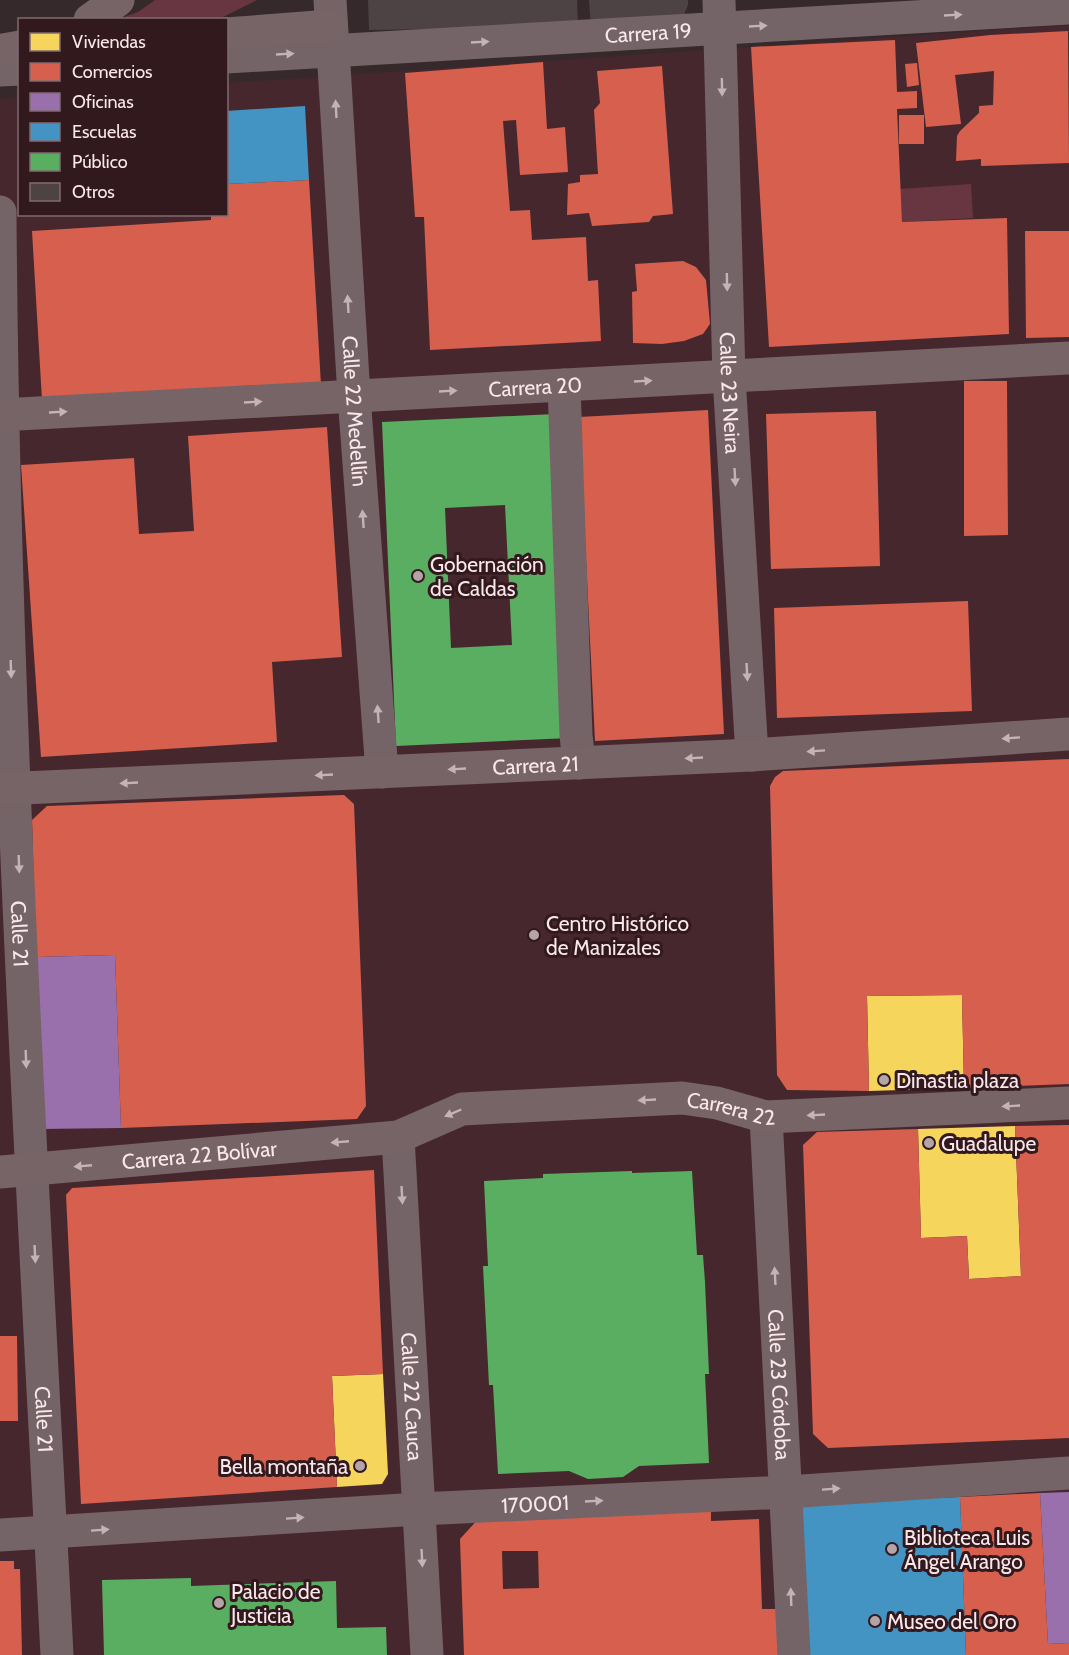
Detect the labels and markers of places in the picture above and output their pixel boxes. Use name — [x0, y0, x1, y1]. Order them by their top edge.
place label: Gobernación de Caldas — [430, 552, 544, 601]
marker: Gobernación de Caldas — [411, 569, 425, 583]
place label: Centro Histórico de Manizales — [546, 911, 689, 960]
marker: Centro Histórico de Manizales — [527, 928, 541, 942]
place label: Dinastia plaza — [896, 1068, 1019, 1093]
marker: Dinastia plaza — [877, 1073, 891, 1087]
place label: Guadalupe — [941, 1131, 1036, 1156]
marker: Guadalupe — [922, 1136, 936, 1150]
place label: Bella montaña — [219, 1454, 348, 1479]
marker: Bella montaña — [353, 1459, 367, 1473]
place label: Biblioteca Luis Ángel Arango — [904, 1525, 1030, 1574]
marker: Biblioteca Luis Ángel Arango — [885, 1542, 899, 1556]
place label: Palacio de Justicia — [230, 1579, 321, 1628]
marker: Palacio de Justicia — [212, 1596, 226, 1610]
place label: Museo del Oro — [887, 1609, 1017, 1634]
marker: Museo del Oro — [868, 1614, 882, 1628]

